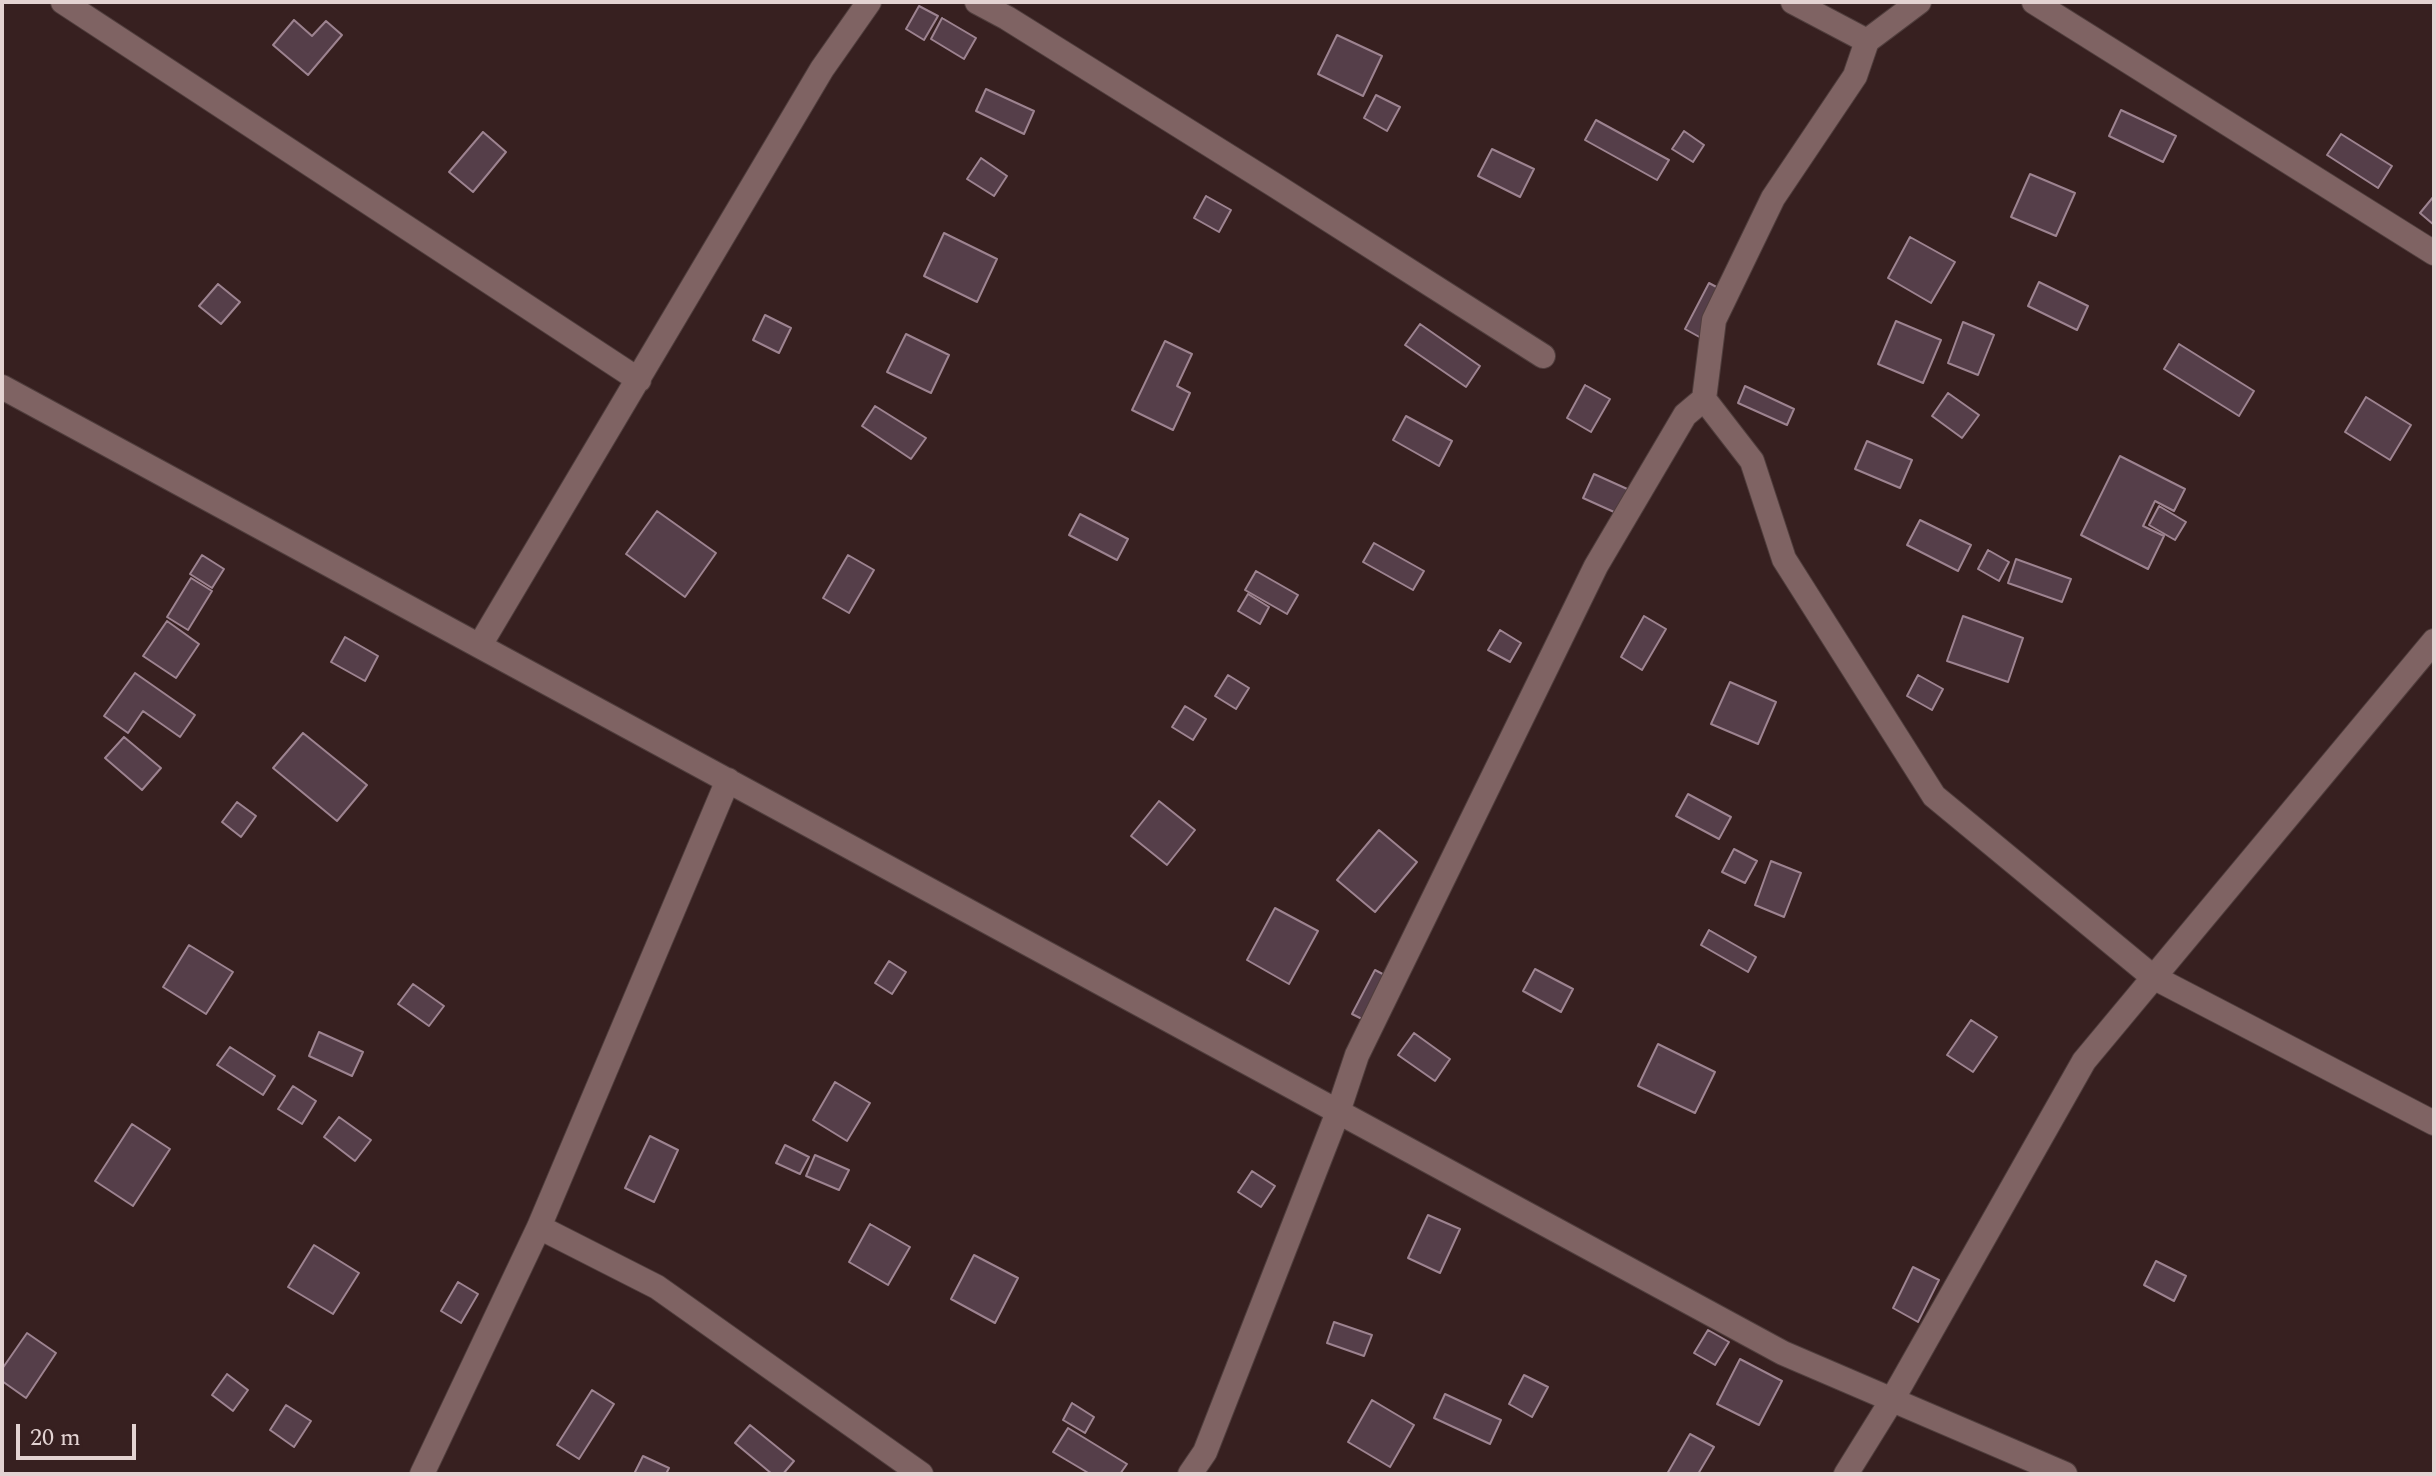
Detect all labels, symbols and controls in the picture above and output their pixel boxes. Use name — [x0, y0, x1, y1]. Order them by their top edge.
scale bar — [20, 1408, 140, 1458]
text: 20 m — [30, 1420, 81, 1456]

